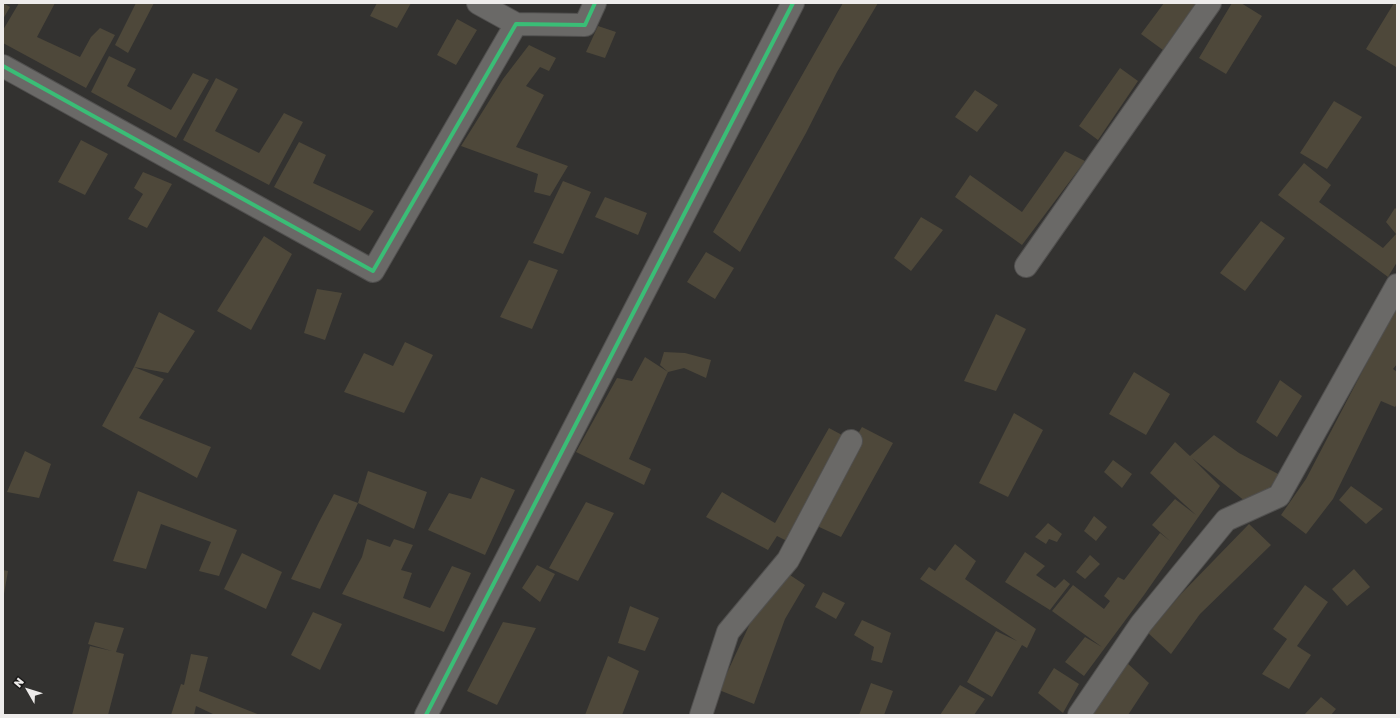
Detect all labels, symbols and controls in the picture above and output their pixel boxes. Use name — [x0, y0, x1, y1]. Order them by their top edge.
north arrow — [8, 670, 48, 710]
text: N — [11, 675, 26, 689]

